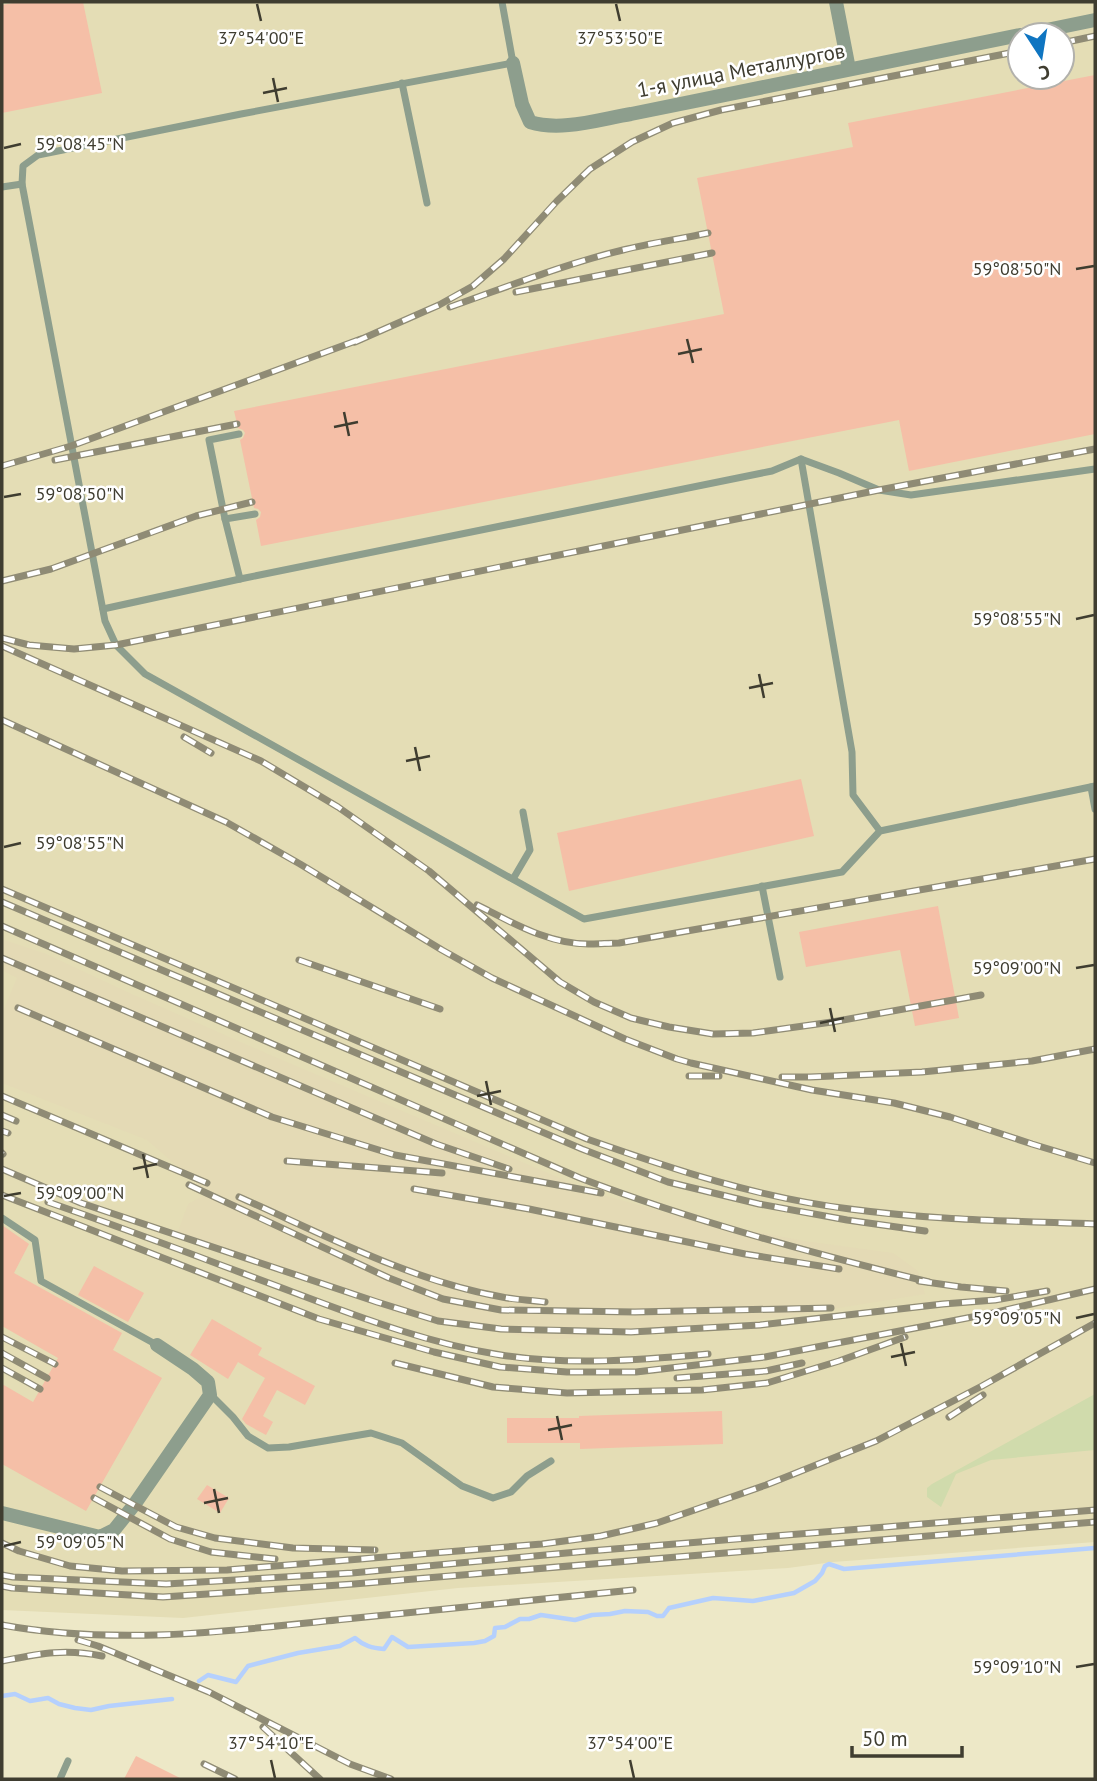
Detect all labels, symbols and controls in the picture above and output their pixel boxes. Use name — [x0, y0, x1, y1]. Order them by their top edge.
north arrow — [1006, 21, 1076, 91]
text: 37°54'00"E — [218, 26, 304, 49]
text: 37°53'50"E — [577, 26, 663, 49]
street label: 1-я улица Металлургов — [635, 37, 847, 103]
text: С — [1036, 60, 1052, 86]
text: 59°08'45"N — [36, 132, 124, 155]
text: 59°08'50"N — [973, 257, 1061, 280]
text: 59°08'50"N — [36, 482, 124, 505]
text: 59°08'55"N — [973, 607, 1061, 630]
text: 59°08'55"N — [36, 831, 124, 854]
text: 59°09'00"N — [973, 956, 1061, 979]
text: 59°09'00"N — [36, 1181, 124, 1204]
text: 59°09'05"N — [973, 1306, 1061, 1329]
text: 59°09'05"N — [36, 1530, 124, 1553]
text: 59°09'10"N — [973, 1655, 1061, 1678]
scale bar — [852, 1714, 962, 1758]
text: 50 m — [862, 1725, 908, 1752]
text: 37°54'10"E — [228, 1731, 314, 1754]
text: 37°54'00"E — [587, 1731, 673, 1754]

